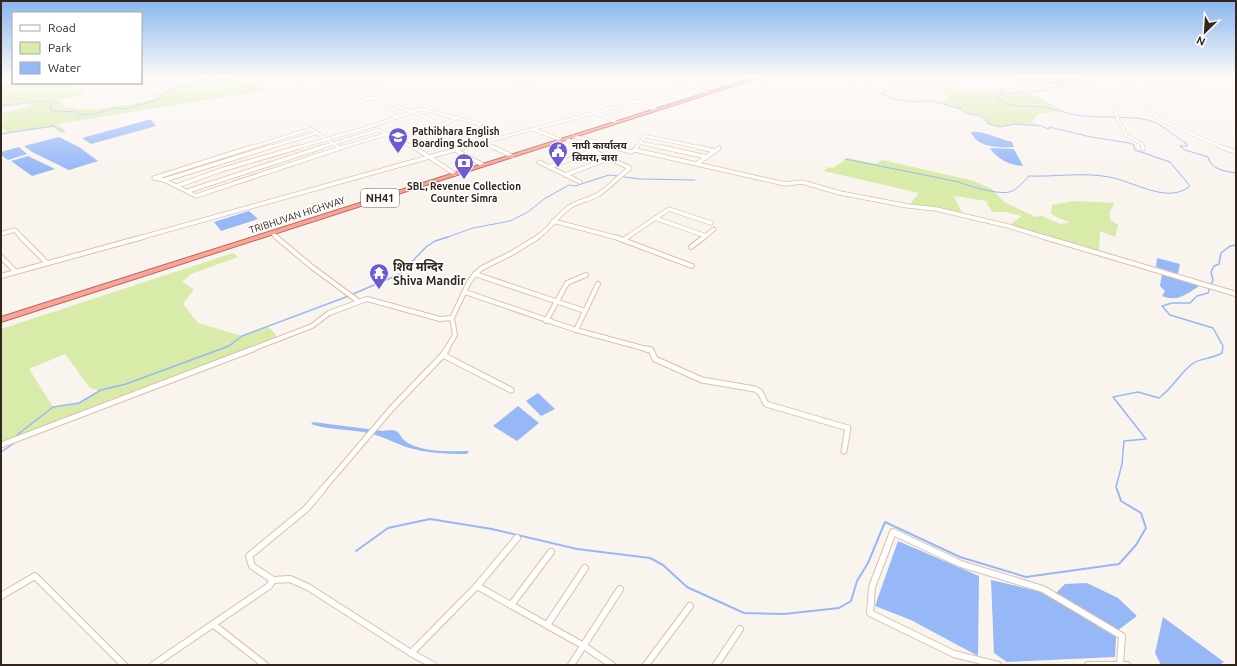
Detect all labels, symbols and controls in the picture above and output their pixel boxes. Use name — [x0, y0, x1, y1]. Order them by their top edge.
legend — [12, 12, 142, 84]
north arrow — [1185, 12, 1225, 52]
text: Road — [48, 21, 76, 34]
text: N — [1195, 34, 1207, 48]
text: Park — [48, 41, 72, 54]
text: Water — [48, 61, 81, 74]
school or university icon: Pathibhara English Boarding School — [387, 126, 409, 154]
place label: Pathibhara English Boarding School — [412, 126, 500, 149]
public building icon: नापी कार्यालय सिमरा, बारा — [547, 140, 569, 168]
place label: नापी कार्यालय सिमरा, बारा — [572, 140, 627, 163]
bank icon: SBL, Revenue Collection Counter Simra — [453, 152, 475, 180]
place label: SBL, Revenue Collection Counter Simra — [407, 181, 521, 204]
road number: NH41 — [361, 189, 399, 207]
street label: TRIBHUVAN HIGHWAY — [248, 194, 346, 236]
place label: शिव मन्दिर Shiva Mandir — [393, 259, 465, 287]
temple icon: शिव मन्दिर Shiva Mandir — [368, 262, 390, 290]

